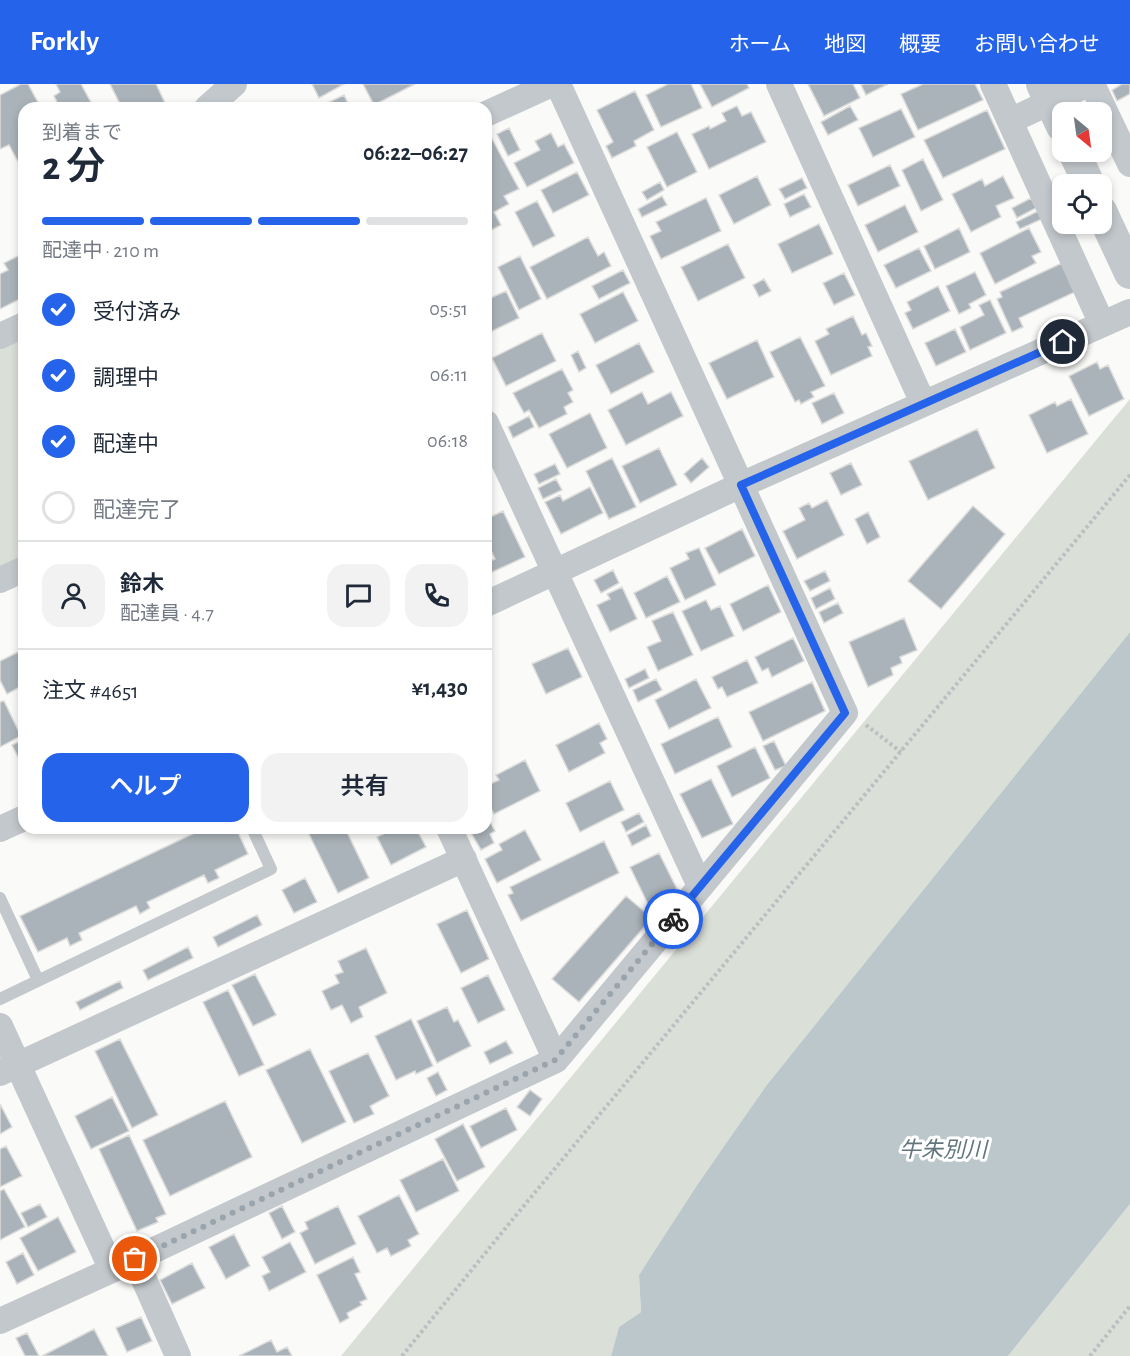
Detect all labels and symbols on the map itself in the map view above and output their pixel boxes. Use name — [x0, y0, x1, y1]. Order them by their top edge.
north arrow — [1052, 102, 1112, 162]
pin — [1037, 316, 1088, 367]
courier — [643, 889, 703, 949]
water label: 牛朱別川 — [899, 1138, 989, 1161]
pin — [109, 1233, 160, 1284]

